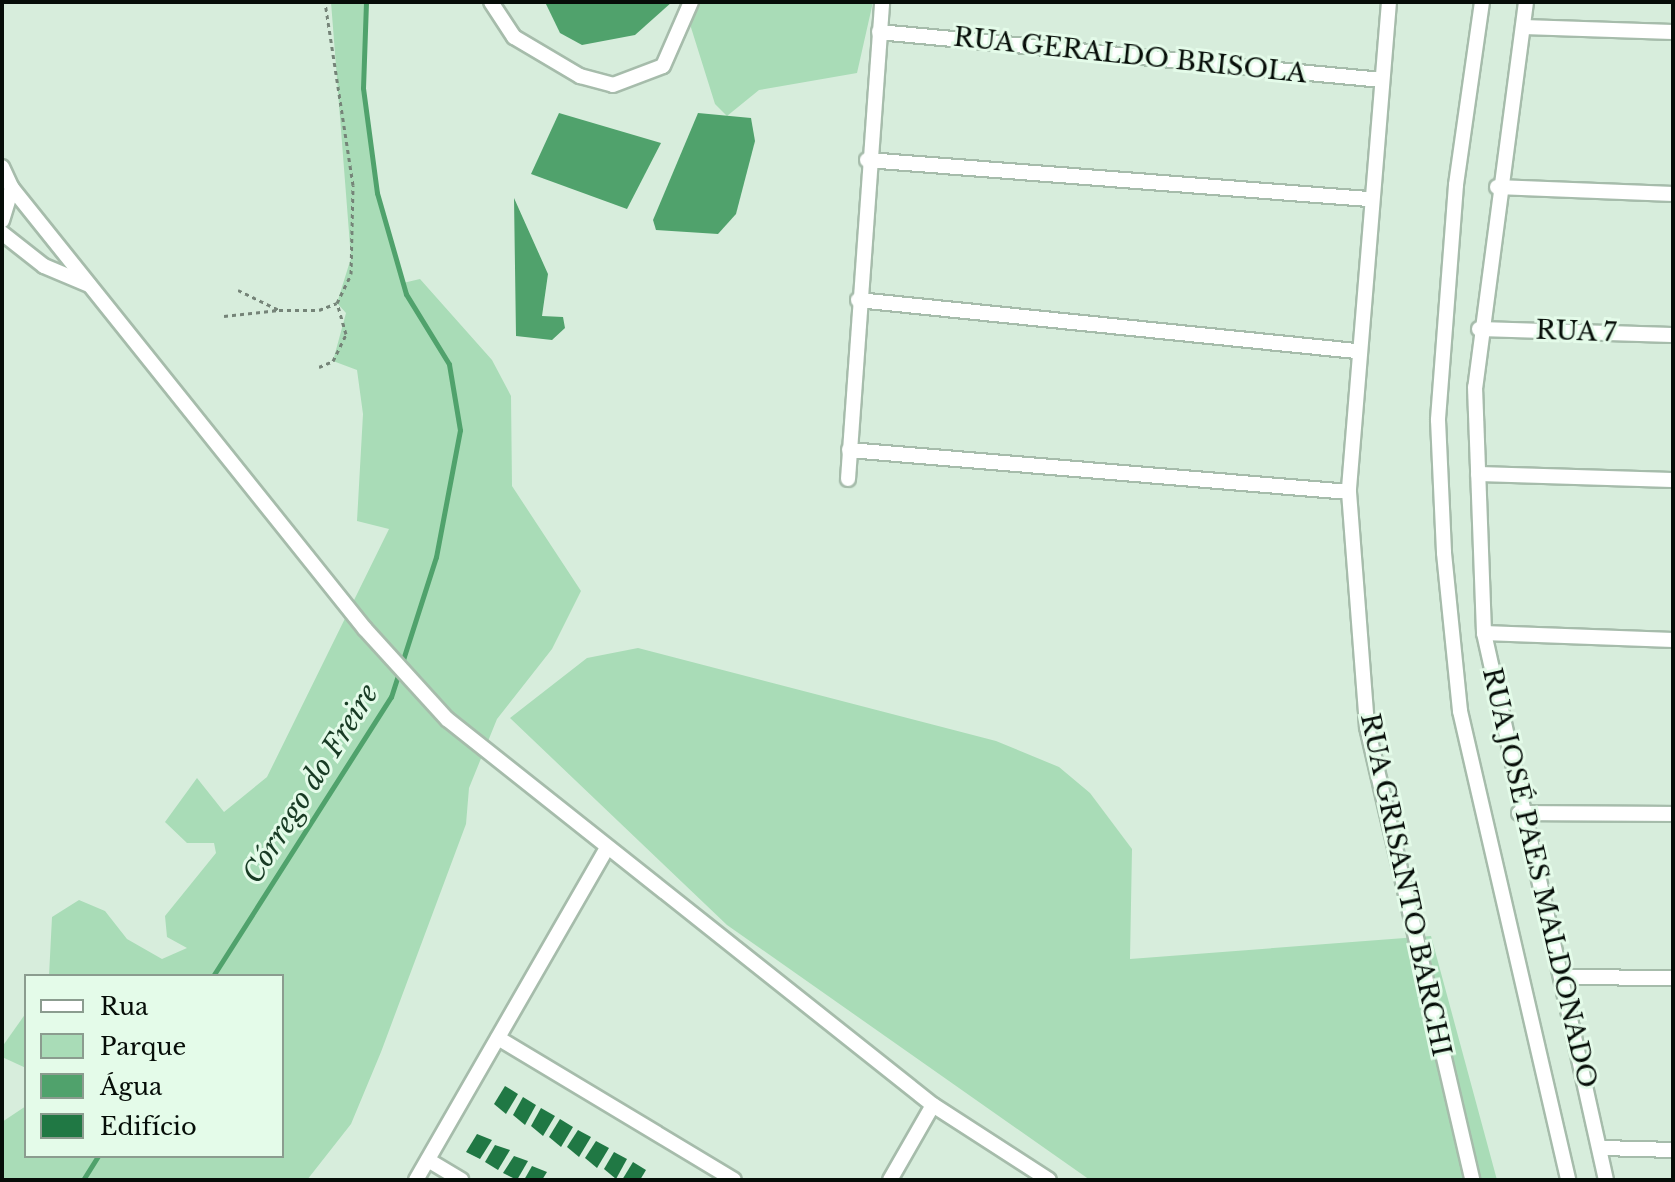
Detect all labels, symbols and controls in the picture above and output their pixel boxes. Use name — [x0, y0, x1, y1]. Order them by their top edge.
street label: RUA GERALDO BRISOLA — [951, 22, 1309, 90]
street label: RUA 7 — [1535, 315, 1617, 349]
street label: RUA JOSÉ PAES MALDONADO — [1475, 664, 1603, 1092]
water label: Córrego do Freire — [236, 678, 386, 890]
street label: RUA GRISANTO BARCHI — [1353, 710, 1457, 1060]
legend — [24, 974, 284, 1158]
text: Rua — [100, 992, 148, 1021]
text: Parque — [100, 1032, 186, 1061]
text: Água — [100, 1072, 162, 1101]
text: Edifício — [100, 1112, 197, 1141]

